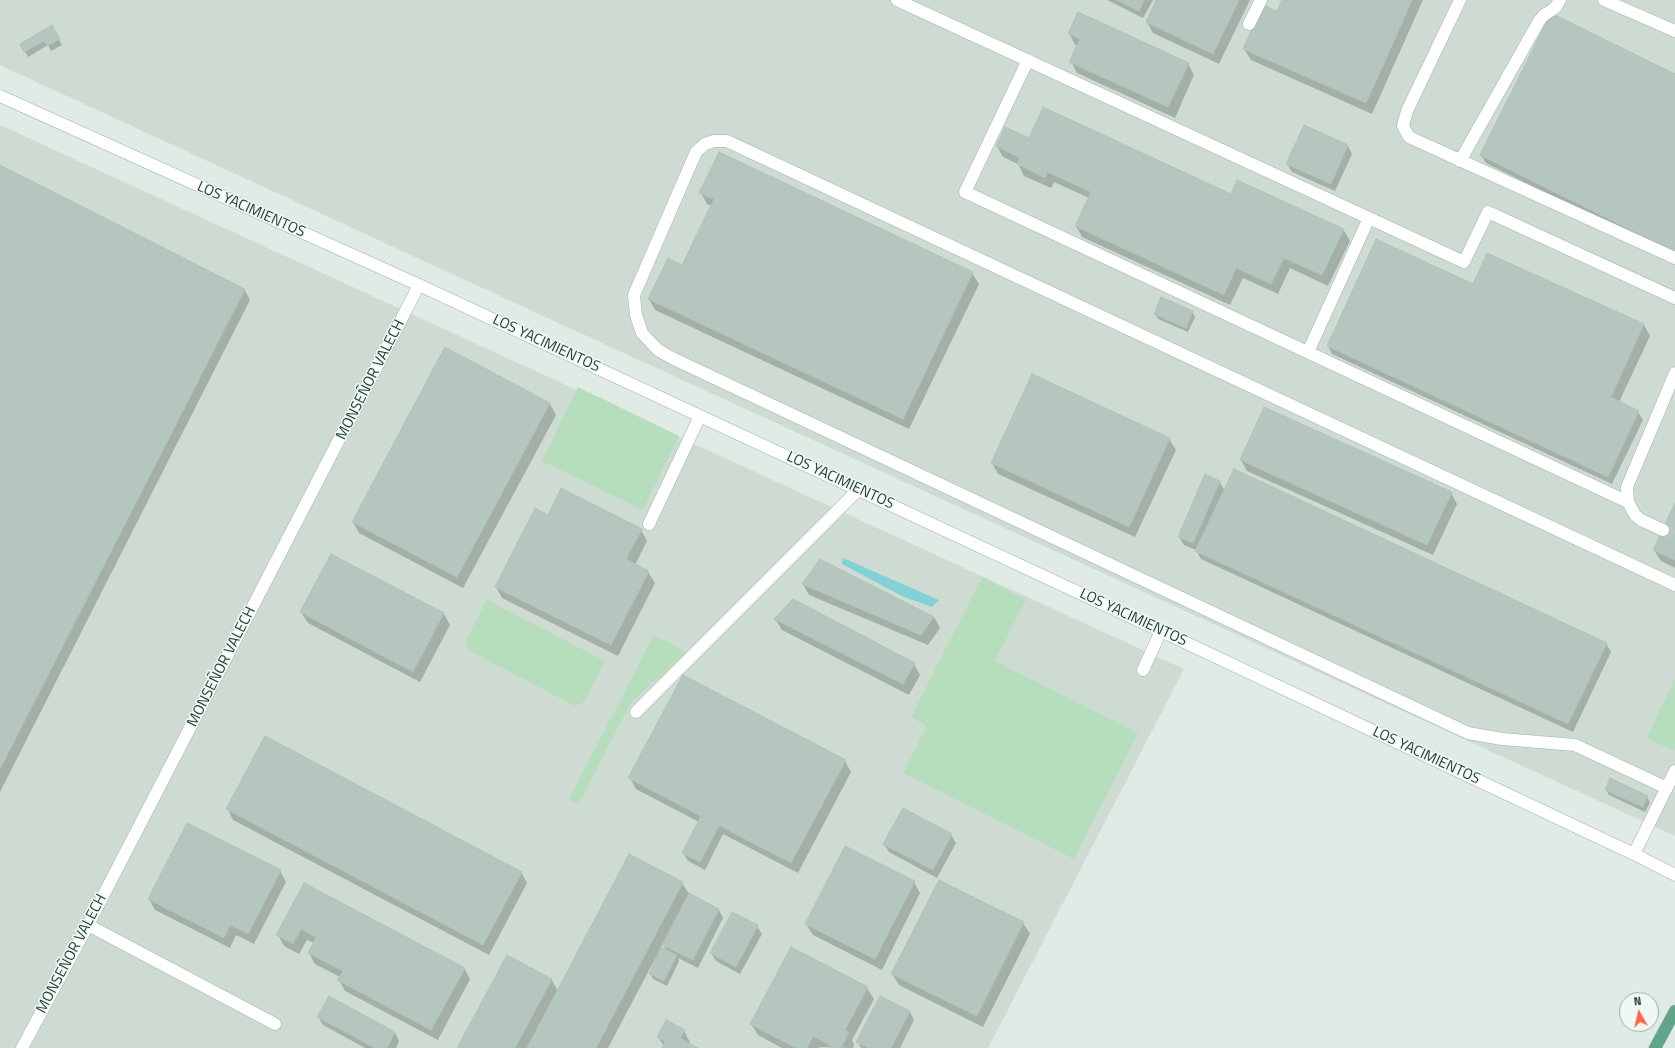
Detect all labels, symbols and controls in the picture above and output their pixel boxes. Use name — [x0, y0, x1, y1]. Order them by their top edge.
street label: LOS YACIMIENTOS — [194, 178, 308, 242]
street label: LOS YACIMIENTOS — [489, 311, 603, 377]
street label: MONSEÑOR VALECH — [333, 317, 409, 443]
street label: LOS YACIMIENTOS — [783, 448, 897, 514]
street label: LOS YACIMIENTOS — [1076, 585, 1190, 651]
street label: MONSEÑOR VALECH — [184, 604, 260, 730]
street label: LOS YACIMIENTOS — [1369, 723, 1483, 789]
street label: MONSEÑOR VALECH — [33, 891, 111, 1017]
north arrow — [1619, 992, 1659, 1032]
text: N — [1633, 993, 1642, 1010]

